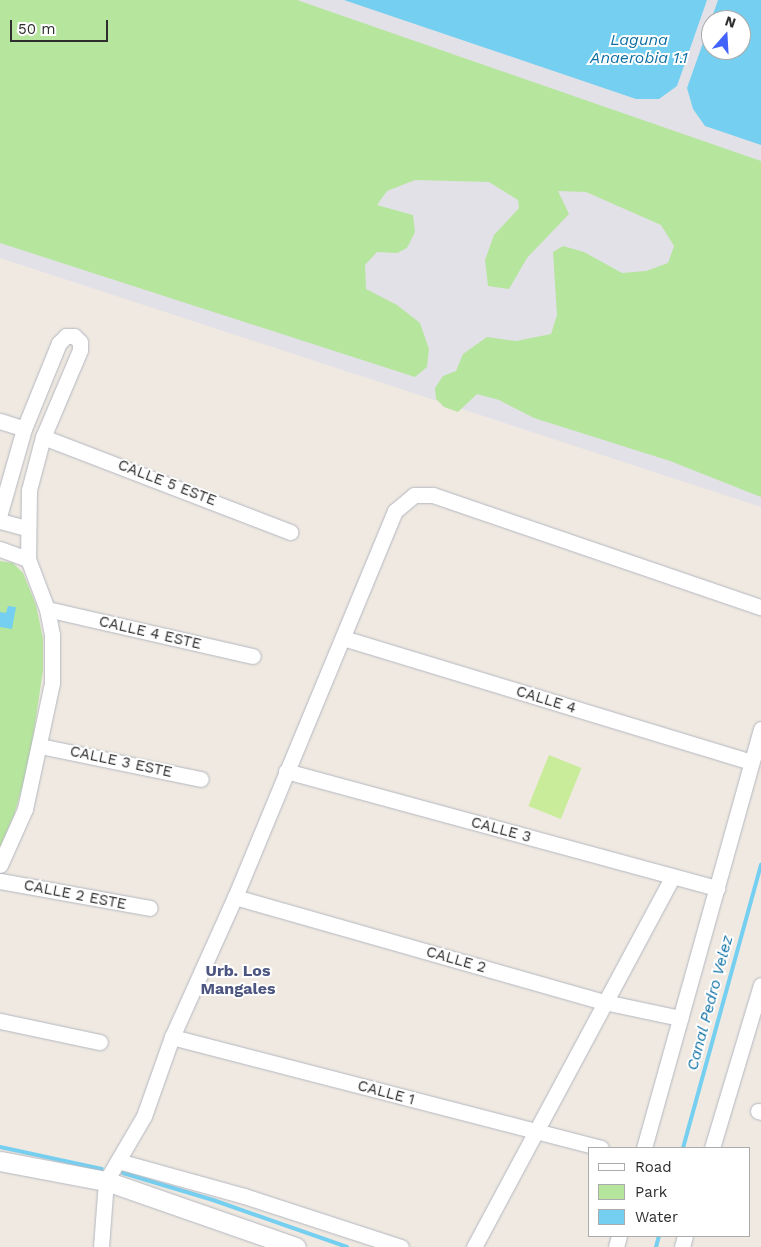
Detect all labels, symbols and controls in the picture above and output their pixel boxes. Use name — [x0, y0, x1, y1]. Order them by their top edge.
scale bar — [12, 10, 110, 42]
north arrow — [701, 10, 751, 60]
text: N — [723, 13, 738, 31]
text: 50 m — [18, 20, 55, 38]
water label: Laguna Anaerobia 1.1 — [590, 30, 688, 68]
street label: CALLE 5 ESTE — [115, 456, 219, 510]
street label: CALLE 4 ESTE — [97, 612, 203, 654]
street label: CALLE 4 — [514, 682, 578, 718]
street label: CALLE 3 ESTE — [68, 742, 174, 782]
street label: CALLE 3 — [469, 813, 533, 847]
street label: CALLE 2 ESTE — [22, 876, 128, 914]
water label: Canal Pedro Velez — [683, 933, 737, 1073]
street label: CALLE 2 — [424, 943, 488, 977]
district label: Urb. Los Mangales — [201, 961, 275, 999]
street label: CALLE 1 — [355, 1077, 417, 1109]
legend — [588, 1147, 751, 1237]
text: Road — [635, 1158, 672, 1176]
text: Park — [635, 1183, 667, 1201]
text: Water — [635, 1208, 678, 1226]

